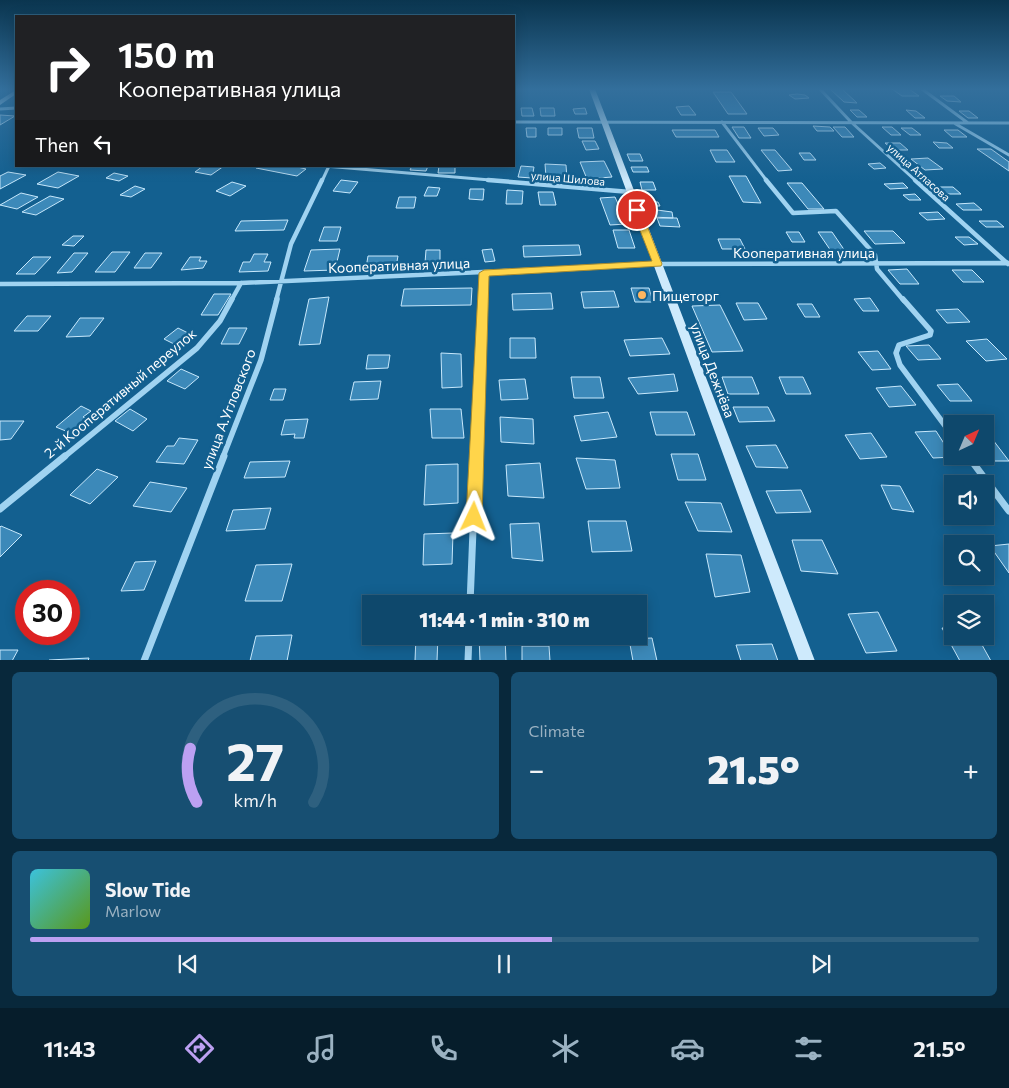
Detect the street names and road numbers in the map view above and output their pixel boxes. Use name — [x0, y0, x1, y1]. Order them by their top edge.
street label: улица Атласова — [885, 140, 953, 204]
street label: улица Шилова — [530, 168, 606, 188]
street label: Кооперативная улица — [733, 244, 875, 261]
street label: Кооперативная улица — [328, 254, 470, 276]
street label: улица Дежнёва — [687, 320, 739, 420]
street label: 2-й Кооперативный переулок — [41, 324, 200, 462]
street label: улица А.Угловского — [197, 346, 259, 472]

